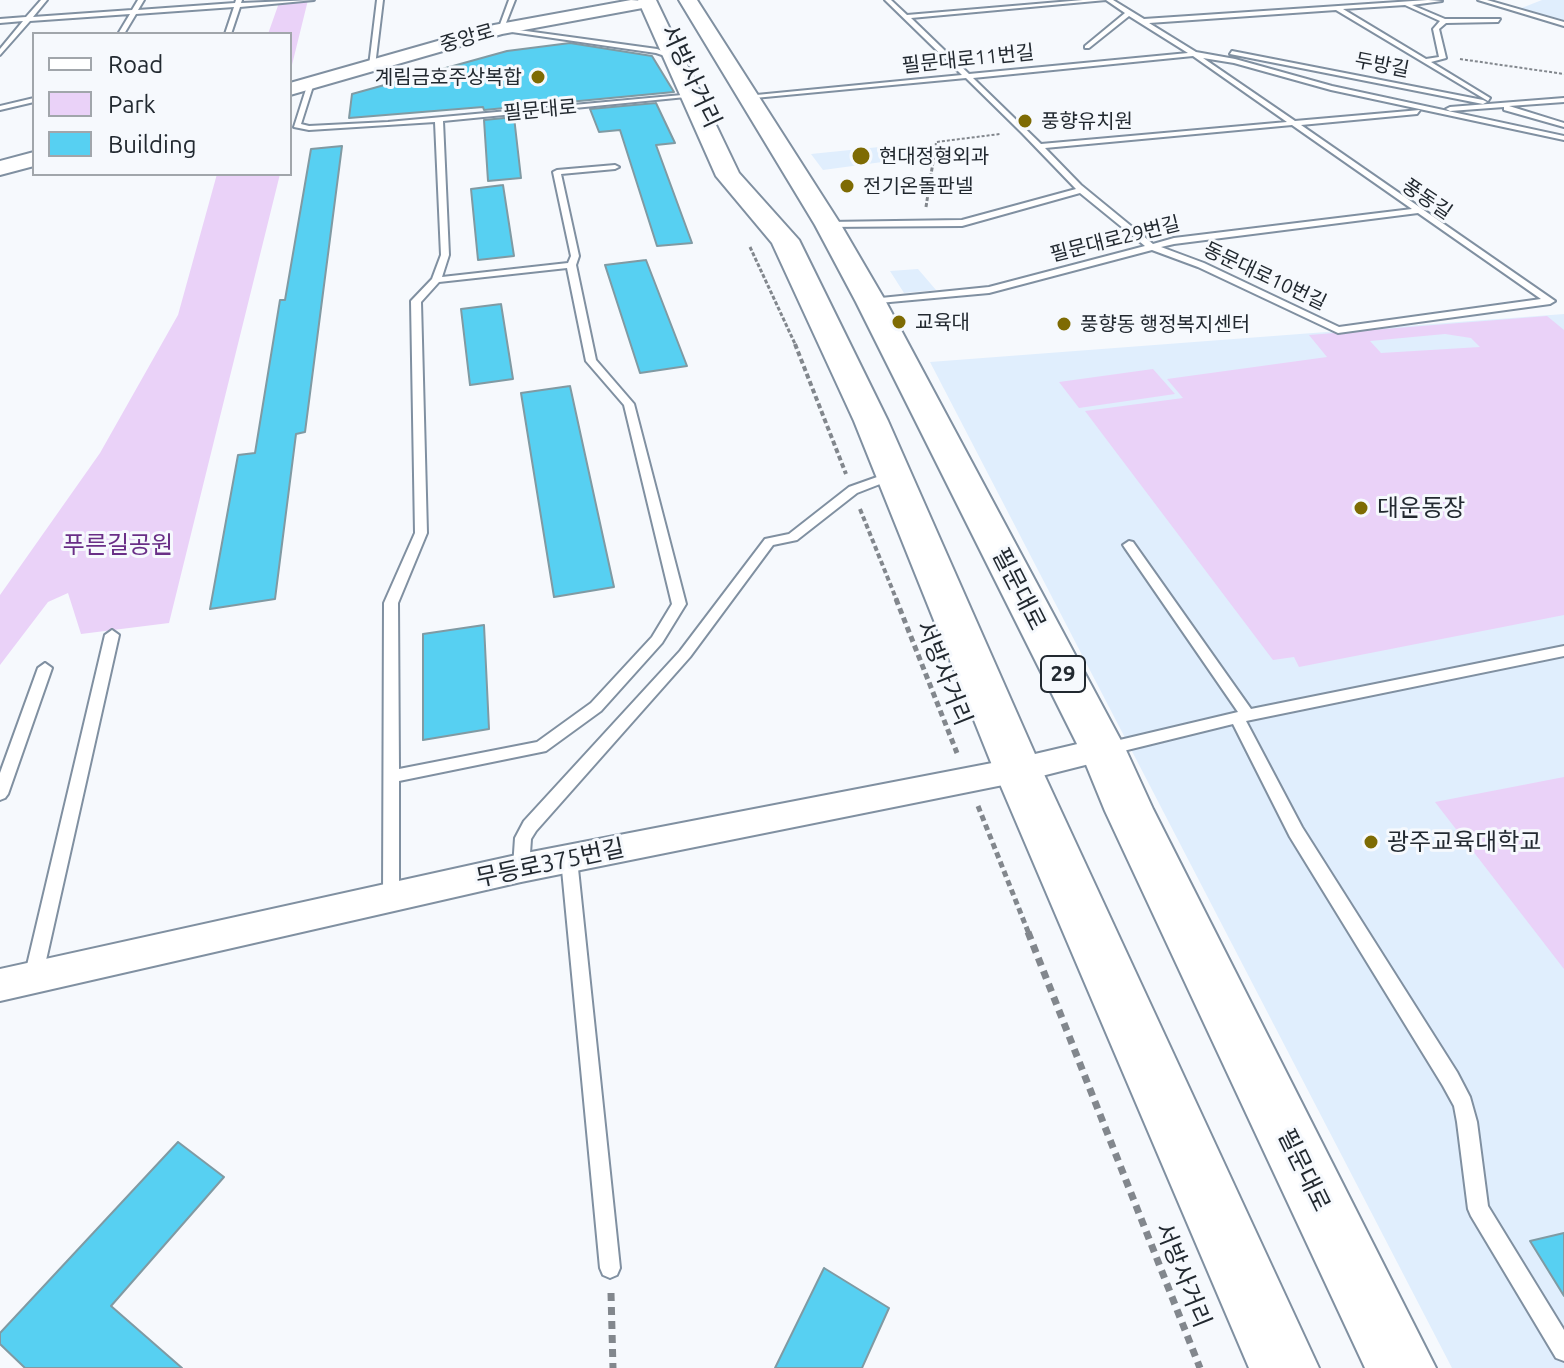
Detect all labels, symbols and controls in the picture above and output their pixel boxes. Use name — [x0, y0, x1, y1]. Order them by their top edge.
street label: 중앙로 — [437, 19, 497, 57]
street label: 서방사거리 — [655, 20, 727, 132]
legend — [32, 32, 292, 176]
street label: 필문대로11번길 — [901, 40, 1035, 78]
street label: 두방길 — [1353, 48, 1411, 82]
text: Road — [108, 51, 163, 78]
place label: 계림금호주상복합 — [375, 65, 522, 89]
marker: 계림금호주상복합 — [529, 68, 547, 86]
text: Park — [108, 91, 156, 118]
street label: 필문대로 — [502, 95, 578, 125]
place label: 풍향유치원 — [1041, 109, 1133, 133]
marker: 풍향유치원 — [1016, 112, 1034, 130]
text: Building — [108, 131, 196, 158]
place label: 현대정형외과 — [879, 144, 989, 168]
marker: 현대정형외과 — [850, 145, 872, 167]
place label: 전기온돌판넬 — [863, 174, 973, 198]
street label: 풍동길 — [1397, 174, 1457, 224]
marker: 전기온돌판넬 — [838, 177, 856, 195]
street label: 필문대로29번길 — [1048, 211, 1182, 267]
street label: 동문대로10번길 — [1200, 237, 1330, 315]
place label: 교육대 — [915, 310, 970, 334]
place label: 풍향동 행정복지센터 — [1080, 312, 1250, 336]
marker: 교육대 — [890, 313, 908, 331]
marker: 풍향동 행정복지센터 — [1055, 315, 1073, 333]
place label: 대운동장 — [1377, 494, 1465, 522]
marker: 대운동장 — [1352, 499, 1370, 517]
park label: 푸른길공원 — [63, 531, 173, 559]
street label: 필문대로 — [986, 543, 1052, 635]
street label: 서방사거리 — [910, 616, 978, 730]
road number: 29 — [1041, 656, 1085, 692]
place label: 광주교육대학교 — [1387, 828, 1542, 856]
street label: 무등로375번길 — [473, 833, 627, 893]
marker: 광주교육대학교 — [1362, 833, 1380, 851]
street label: 필문대로 — [1272, 1124, 1336, 1216]
street label: 서방사거리 — [1149, 1218, 1217, 1332]

